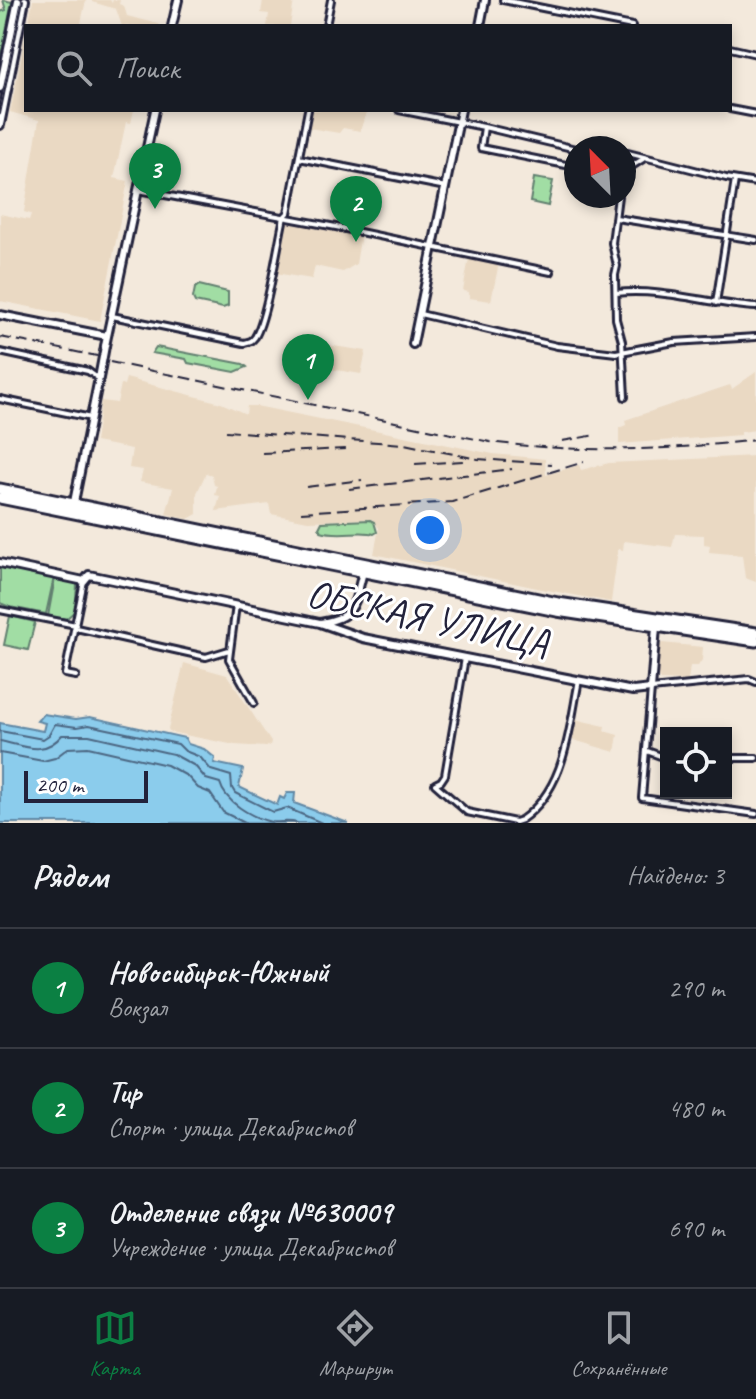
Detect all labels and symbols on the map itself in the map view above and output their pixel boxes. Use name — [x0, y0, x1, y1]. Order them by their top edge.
north arrow — [564, 136, 636, 208]
pin: 3 — [129, 143, 181, 209]
pin: 2 — [330, 176, 382, 242]
pin: 1 — [282, 334, 334, 400]
your location — [410, 510, 450, 550]
street label: ОБСКАЯ УЛИЦА — [303, 568, 554, 668]
scale bar — [24, 767, 148, 803]

